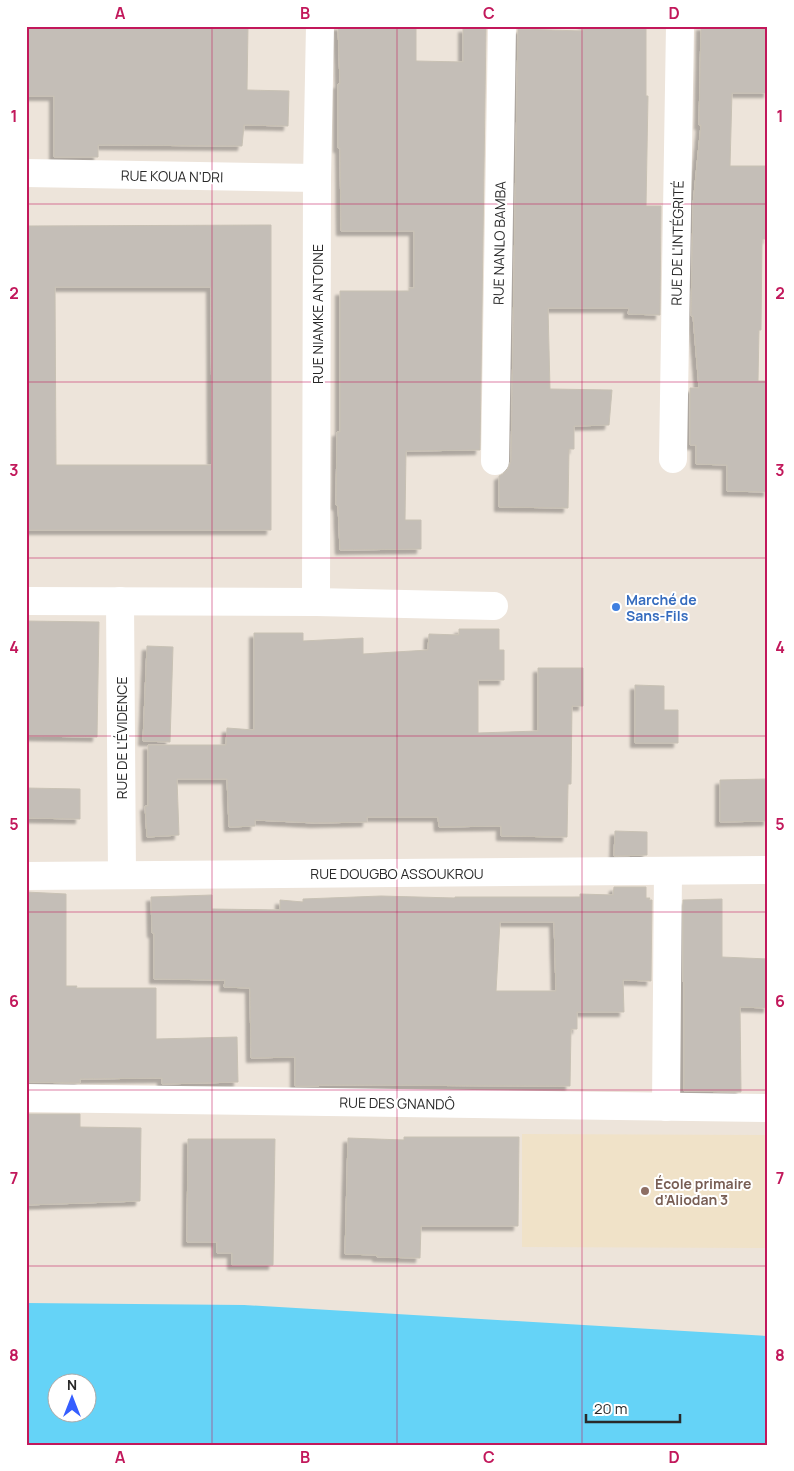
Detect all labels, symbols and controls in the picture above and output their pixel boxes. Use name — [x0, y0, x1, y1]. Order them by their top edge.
text: A — [115, 2, 126, 24]
text: B — [300, 2, 310, 24]
text: C — [483, 2, 495, 24]
text: D — [668, 2, 680, 24]
text: 1 — [10, 105, 18, 127]
text: 1 — [776, 105, 784, 127]
street label: RUE KOUA N'DRI — [121, 166, 223, 186]
street label: RUE DE L'INTÉGRITÉ — [666, 180, 688, 306]
street label: RUE NANLO BAMBA — [488, 181, 510, 305]
street label: RUE NIAMKE ANTOINE — [308, 244, 327, 384]
text: 2 — [9, 282, 19, 304]
text: 2 — [775, 282, 785, 304]
text: 3 — [9, 459, 19, 481]
text: 3 — [775, 459, 785, 481]
place label: Marché de Sans-Fils — [626, 590, 697, 625]
marker: Marché de Sans-Fils — [610, 601, 622, 613]
text: 4 — [9, 636, 19, 658]
text: 4 — [775, 636, 785, 658]
street label: RUE DE L'ÉVIDENCE — [112, 677, 131, 799]
text: 5 — [9, 813, 19, 835]
text: 5 — [775, 813, 785, 835]
street label: RUE DOUGBO ASSOUKROU — [310, 864, 484, 883]
text: 6 — [9, 990, 19, 1012]
text: 6 — [775, 990, 785, 1012]
street label: RUE DES GNANDÔ — [339, 1092, 455, 1114]
text: 7 — [10, 1167, 18, 1189]
text: 7 — [776, 1167, 784, 1189]
place label: École primaire d’Aliodan 3 — [655, 1174, 751, 1209]
marker: École primaire d’Aliodan 3 — [639, 1185, 651, 1197]
text: 8 — [9, 1344, 19, 1366]
text: 8 — [775, 1344, 785, 1366]
north arrow — [48, 1374, 98, 1424]
text: N — [67, 1375, 77, 1394]
scale bar — [586, 1391, 680, 1423]
text: 20 m — [594, 1398, 627, 1419]
text: A — [115, 1446, 126, 1468]
text: B — [300, 1446, 310, 1468]
text: C — [483, 1446, 495, 1468]
text: D — [668, 1446, 680, 1468]

